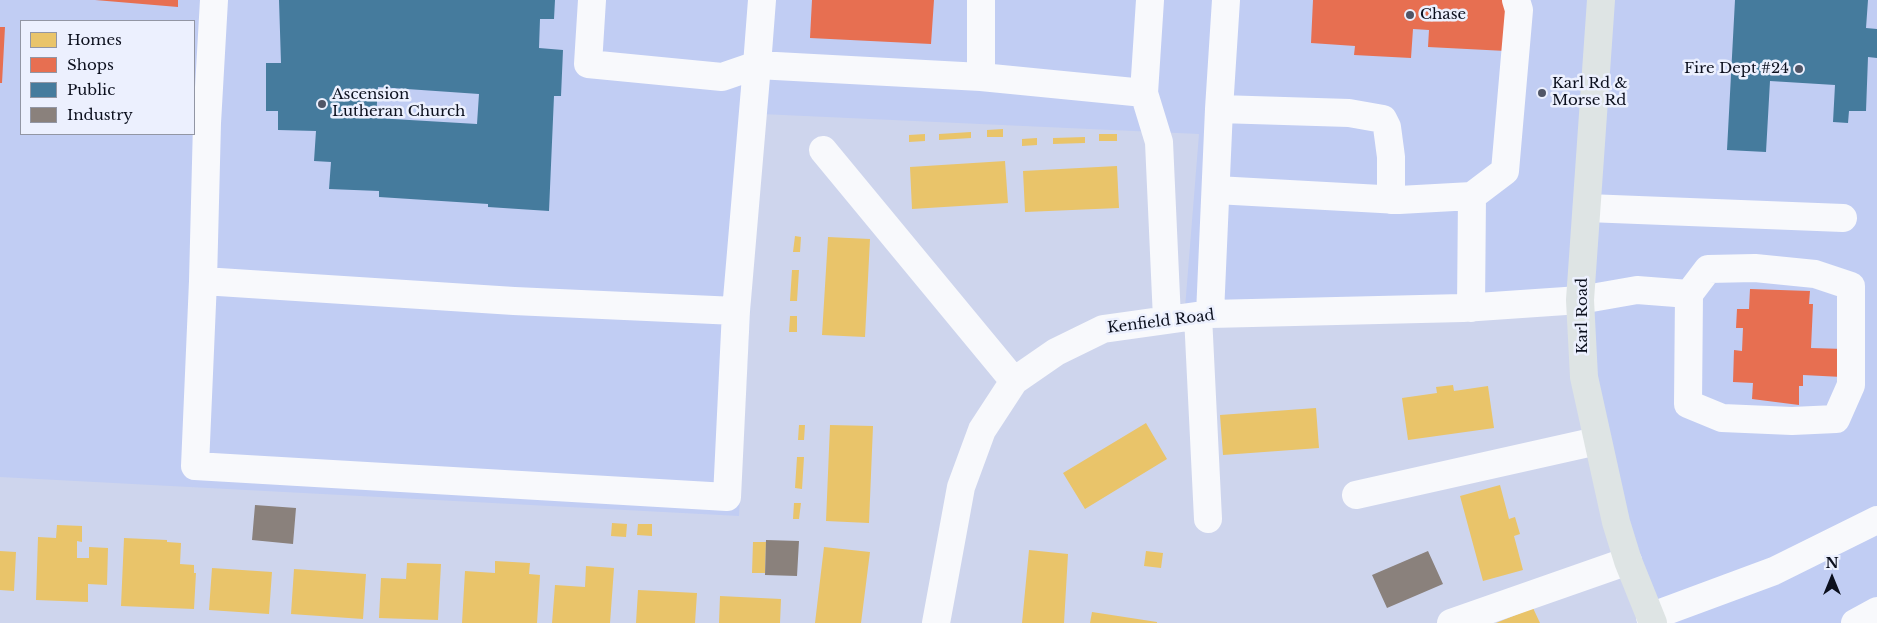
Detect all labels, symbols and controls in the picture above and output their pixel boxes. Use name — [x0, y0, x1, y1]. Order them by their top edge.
place label: Chase — [1420, 6, 1466, 24]
marker: Chase — [1404, 9, 1416, 21]
legend — [20, 20, 195, 135]
text: Homes — [67, 30, 122, 49]
text: Shops — [67, 55, 114, 74]
place label: Fire Dept #24 — [1684, 60, 1789, 78]
marker: Fire Dept #24 — [1793, 63, 1805, 75]
place label: Karl Rd & Morse Rd — [1552, 75, 1628, 110]
text: Public — [67, 80, 115, 99]
place label: Ascension Lutheran Church — [332, 86, 465, 121]
marker: Karl Rd & Morse Rd — [1536, 87, 1548, 99]
marker: Ascension Lutheran Church — [316, 98, 328, 110]
text: Industry — [67, 105, 133, 124]
street label: Karl Road — [1574, 278, 1592, 354]
street label: Kenfield Road — [1106, 306, 1216, 338]
north arrow — [1807, 553, 1857, 603]
text: N — [1825, 554, 1839, 572]

